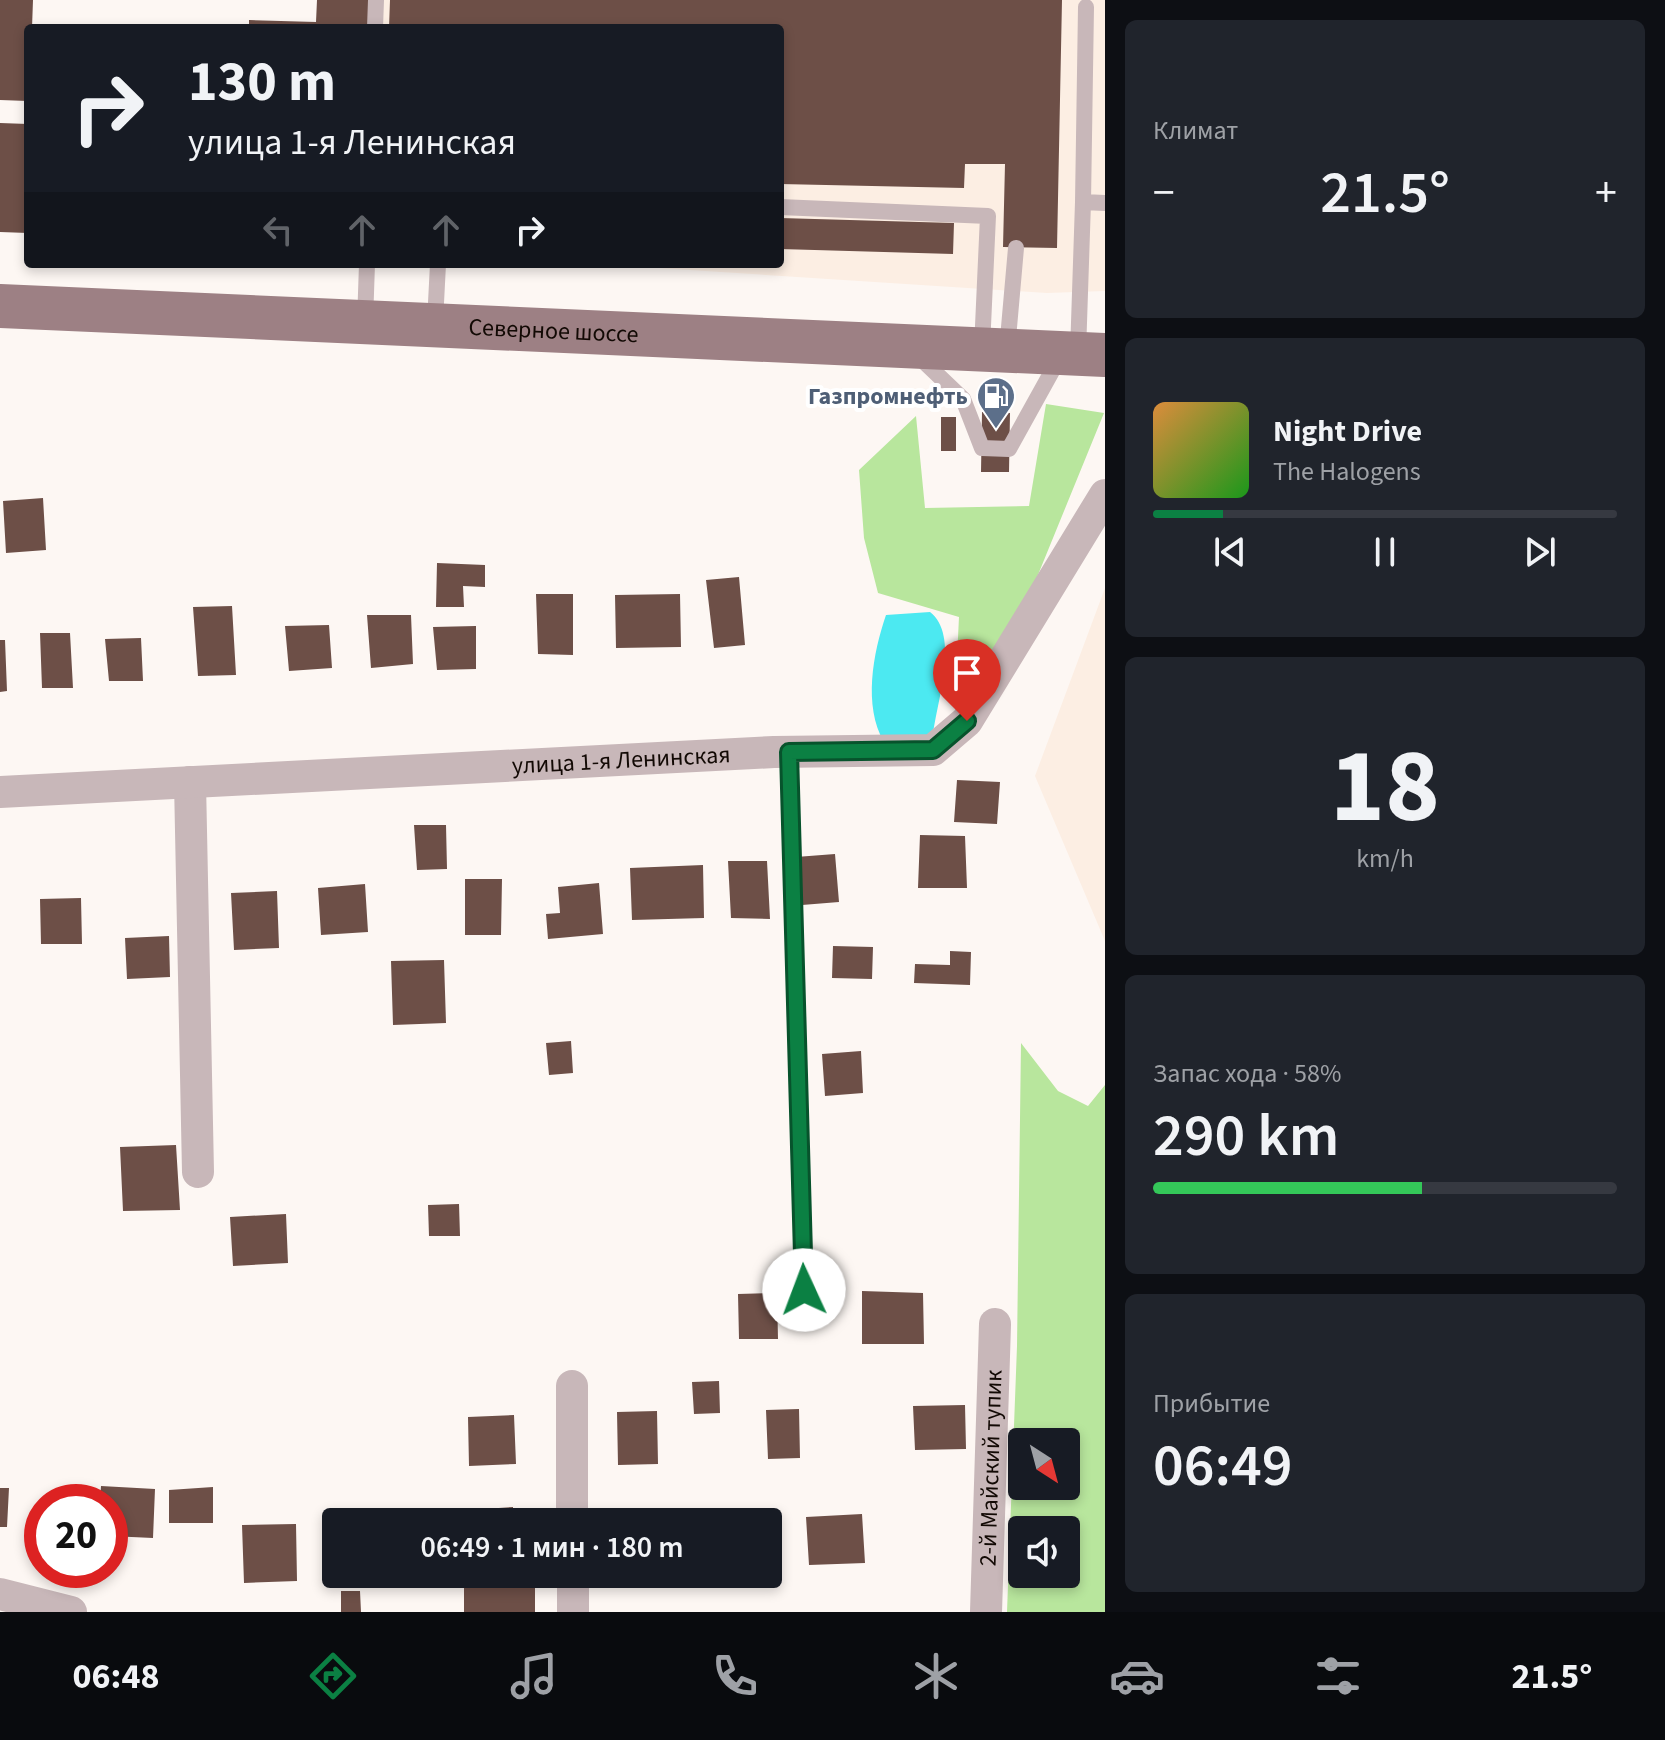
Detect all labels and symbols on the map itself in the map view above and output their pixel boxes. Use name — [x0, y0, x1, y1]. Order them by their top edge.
street label: Северное шоссе — [468, 309, 639, 352]
fuel station icon: Газпромнефть — [975, 375, 1017, 430]
place label: Газпромнефть — [808, 379, 968, 414]
pin — [933, 639, 1001, 721]
street label: улица 1-я Ленинская — [511, 737, 731, 783]
position arrow — [762, 1248, 846, 1332]
street label: 2-й Майский тупик — [970, 1369, 1011, 1567]
north arrow — [1008, 1428, 1080, 1500]
speed limit sign: 20 — [24, 1484, 128, 1588]

